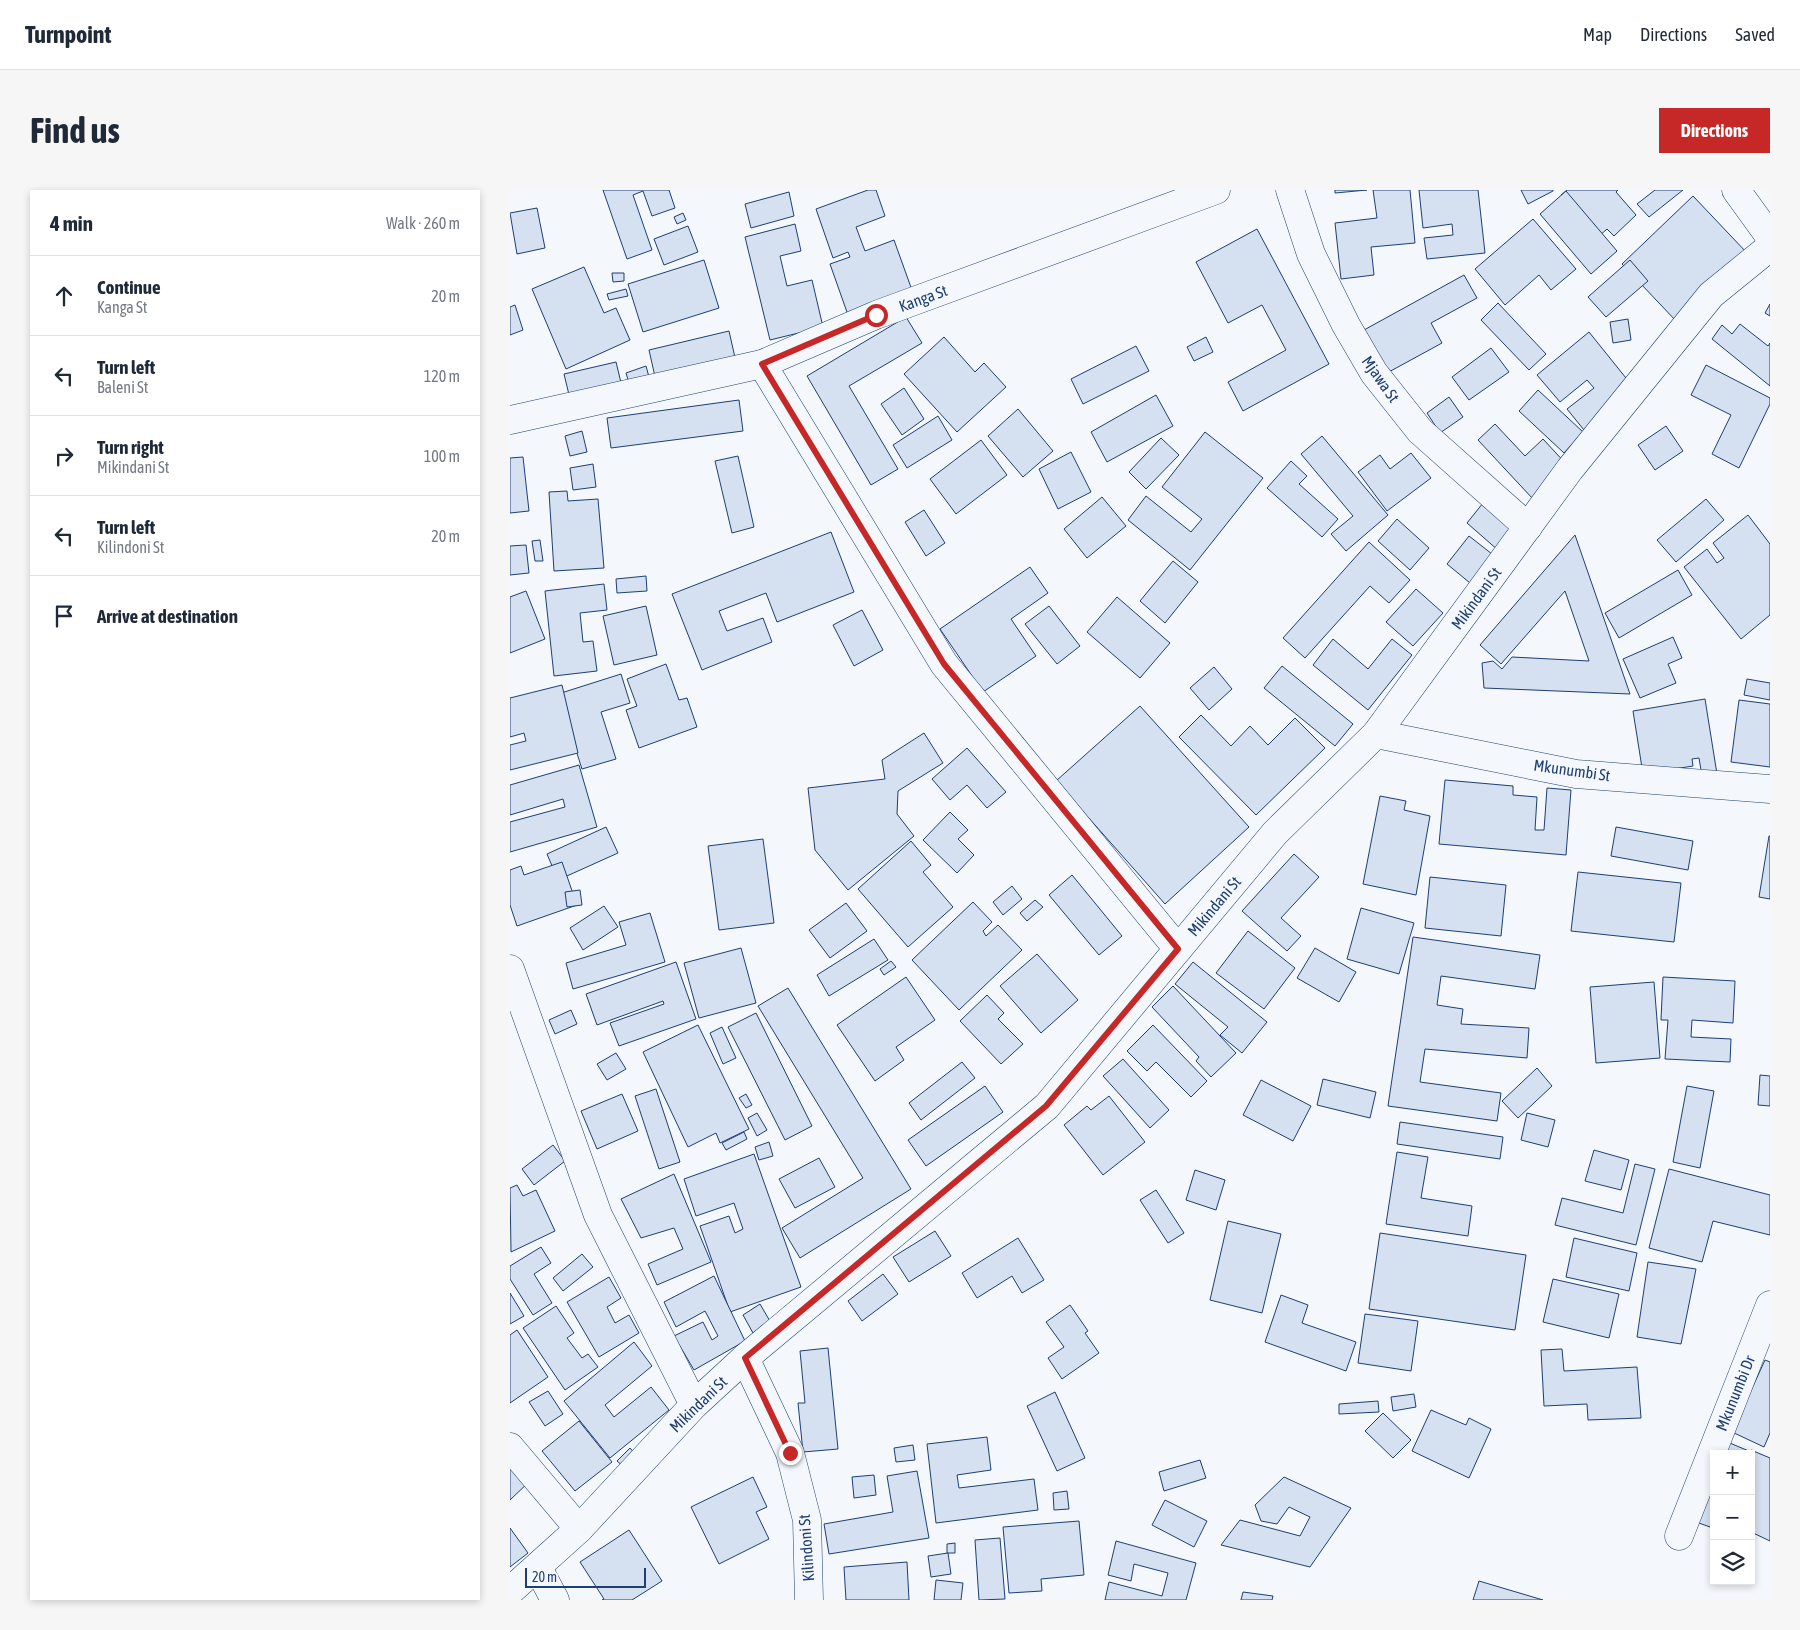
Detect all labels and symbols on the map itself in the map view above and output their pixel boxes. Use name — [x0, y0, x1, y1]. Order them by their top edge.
street label: Kanga St — [896, 281, 950, 316]
route start — [865, 304, 888, 327]
street label: Mjawa St — [1358, 352, 1404, 406]
street label: Mikindani St — [1447, 563, 1505, 633]
street label: Mkunumbi St — [1532, 756, 1612, 784]
street label: Mikindani St — [1184, 872, 1244, 940]
street label: Mkunumbi Dr — [1712, 1352, 1758, 1433]
street label: Mikindani St — [666, 1372, 731, 1436]
route end — [779, 1442, 802, 1465]
street label: Kilindoni St — [795, 1513, 817, 1582]
scale bar — [525, 1565, 646, 1588]

